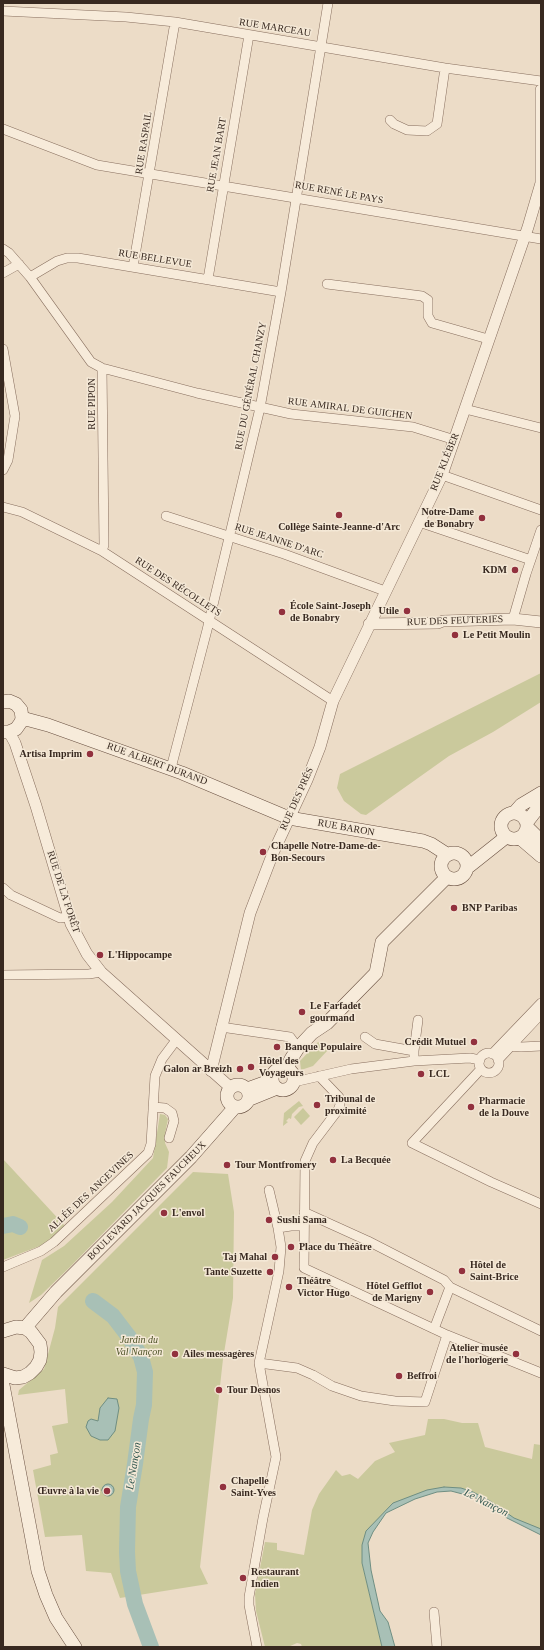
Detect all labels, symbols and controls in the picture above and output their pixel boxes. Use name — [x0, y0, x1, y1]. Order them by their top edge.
street label: RUE MARCEAU — [238, 16, 312, 40]
street label: RUE RASPAIL — [133, 111, 155, 175]
street label: RUE JEAN BART — [205, 117, 229, 193]
street label: RUE RENÉ LE PAYS — [294, 179, 384, 207]
street label: RUE BELLEVUE — [117, 247, 193, 271]
street label: RUE DU GÉNÉRAL CHANZY — [233, 321, 269, 451]
street label: RUE PIPON — [86, 378, 98, 430]
street label: RUE AMIRAL DE GUICHEN — [287, 395, 413, 423]
street label: RUE KLÉBER — [428, 431, 462, 493]
place label: Notre-Dame de Bonabry — [421, 506, 474, 530]
marker: Collège Sainte-Jeanne-d'Arc — [334, 510, 344, 520]
marker: Notre-Dame de Bonabry — [477, 513, 487, 523]
street label: RUE JEANNE D'ARC — [233, 521, 325, 561]
place label: Collège Sainte-Jeanne-d'Arc — [278, 521, 400, 533]
street label: RUE DES RÉCOLLETS — [133, 555, 223, 619]
place label: KDM — [483, 564, 507, 576]
marker: KDM — [510, 565, 520, 575]
place label: École Saint-Joseph de Bonabry — [290, 600, 371, 624]
place label: Utile — [378, 605, 399, 617]
marker: Utile — [402, 606, 412, 616]
marker: École Saint-Joseph de Bonabry — [277, 607, 287, 617]
street label: RUE DES FEUTERIES — [406, 613, 504, 629]
place label: Le Petit Moulin — [463, 629, 530, 641]
marker: Le Petit Moulin — [450, 630, 460, 640]
street label: RUE ALBERT DURAND — [105, 740, 209, 788]
place label: Artisa Imprim — [20, 748, 82, 760]
marker: Artisa Imprim — [85, 749, 95, 759]
street label: RUE DES PRÉS — [278, 766, 316, 832]
street label: RUE BARON — [317, 817, 375, 839]
place label: Chapelle Notre-Dame-de- Bon-Secours — [271, 840, 381, 864]
marker: Chapelle Notre-Dame-de- Bon-Secours — [258, 847, 268, 857]
street label: RUE DE LA FORÊT — [44, 849, 82, 935]
place label: BNP Paribas — [462, 902, 517, 914]
marker: BNP Paribas — [449, 903, 459, 913]
place label: L'Hippocampe — [108, 949, 172, 961]
marker: L'Hippocampe — [95, 950, 105, 960]
place label: Le Farfadet gourmand — [310, 1000, 361, 1024]
marker: Le Farfadet gourmand — [297, 1007, 307, 1017]
place label: Crédit Mutuel — [405, 1036, 466, 1048]
marker: Crédit Mutuel — [469, 1037, 479, 1047]
place label: Banque Populaire — [285, 1041, 362, 1053]
marker: Banque Populaire — [272, 1042, 282, 1052]
place label: Hôtel des Voyageurs — [259, 1055, 304, 1078]
marker: Hôtel des Voyageurs — [246, 1062, 256, 1072]
place label: Galon ar Breizh — [163, 1063, 232, 1075]
marker: Galon ar Breizh — [235, 1064, 245, 1074]
place label: LCL — [429, 1068, 450, 1080]
marker: LCL — [416, 1069, 426, 1079]
place label: Tribunal de proximité — [325, 1093, 375, 1116]
place label: Pharmacie de la Douve — [479, 1095, 529, 1118]
marker: Tribunal de proximité — [312, 1100, 322, 1110]
marker: Pharmacie de la Douve — [466, 1102, 476, 1112]
street label: BOULEVARD JACQUES FAUCHEUX — [85, 1139, 209, 1263]
street label: ALLÉE DES ANGEVINES — [46, 1149, 136, 1235]
place label: La Becquée — [341, 1154, 391, 1166]
marker: La Becquée — [328, 1155, 338, 1165]
place label: Tour Montfromery — [235, 1159, 316, 1171]
marker: Tour Montfromery — [222, 1160, 232, 1170]
place label: L'envol — [172, 1207, 204, 1219]
marker: L'envol — [159, 1208, 169, 1218]
place label: Sushi Sama — [277, 1214, 327, 1226]
marker: Sushi Sama — [264, 1215, 274, 1225]
place label: Place du Théâtre — [299, 1241, 372, 1253]
marker: Place du Théâtre — [286, 1242, 296, 1252]
place label: Taj Mahal — [223, 1251, 267, 1263]
marker: Taj Mahal — [270, 1252, 280, 1262]
place label: Hôtel de Saint-Brice — [470, 1259, 518, 1282]
place label: Tante Suzette — [204, 1266, 262, 1278]
marker: Hôtel de Saint-Brice — [457, 1266, 467, 1276]
marker: Tante Suzette — [265, 1267, 275, 1277]
place label: Théâtre Victor Hugo — [297, 1275, 350, 1298]
place label: Hôtel Gefflot de Marigny — [366, 1280, 422, 1304]
marker: Théâtre Victor Hugo — [284, 1282, 294, 1292]
marker: Hôtel Gefflot de Marigny — [425, 1287, 435, 1297]
park label: Jardin du Val Nançon — [116, 1334, 162, 1358]
place label: Atelier musée de l'horlogerie — [446, 1342, 508, 1366]
place label: Ailes messagères — [183, 1348, 254, 1360]
marker: Ailes messagères — [170, 1349, 180, 1359]
marker: Atelier musée de l'horlogerie — [511, 1349, 521, 1359]
place label: Beffroi — [407, 1370, 437, 1382]
marker: Beffroi — [394, 1371, 404, 1381]
place label: Tour Desnos — [227, 1384, 280, 1396]
marker: Tour Desnos — [214, 1385, 224, 1395]
water label: Le Nançon — [124, 1441, 144, 1491]
place label: Chapelle Saint-Yves — [231, 1475, 276, 1498]
marker: Chapelle Saint-Yves — [218, 1482, 228, 1492]
place label: Œuvre à la vie — [37, 1485, 99, 1497]
marker: Œuvre à la vie — [102, 1486, 112, 1496]
water label: Le Nançon — [462, 1486, 510, 1520]
place label: Restaurant Indien — [251, 1566, 299, 1590]
marker: Restaurant Indien — [238, 1573, 248, 1583]

